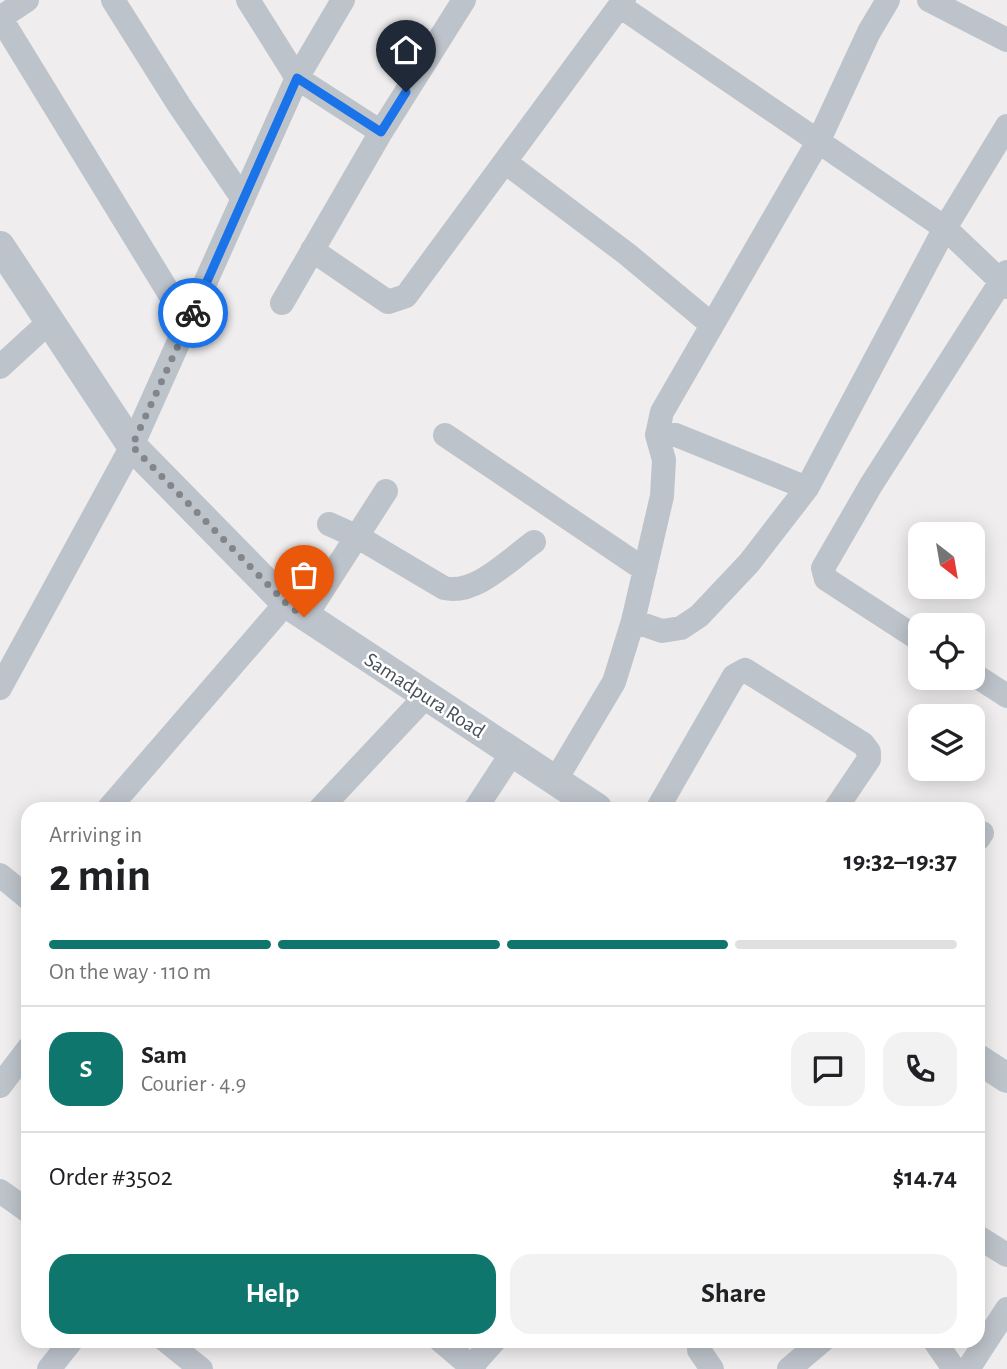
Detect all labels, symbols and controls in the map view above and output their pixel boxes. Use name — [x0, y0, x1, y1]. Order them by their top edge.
pin — [376, 20, 436, 92]
icon: home — [387, 31, 425, 69]
courier — [158, 278, 228, 348]
icon: bike — [174, 294, 212, 332]
north arrow — [908, 522, 985, 598]
map controls — [908, 522, 985, 781]
pin — [274, 545, 334, 617]
icon: bag — [285, 556, 323, 594]
button: locate — [908, 613, 985, 690]
street label: Samadpura Road — [361, 649, 489, 742]
button: layers — [908, 704, 985, 781]
text: Arriving in — [49, 824, 142, 847]
text: 19:32–19:37 — [843, 848, 957, 874]
text: 2 min — [49, 853, 151, 899]
text: On the way · 110 m — [49, 961, 211, 984]
button: chat — [791, 1032, 865, 1106]
button: phone — [883, 1032, 957, 1106]
text: Sam — [141, 1042, 187, 1068]
text: S — [80, 1056, 92, 1082]
text: Courier · 4.9 — [141, 1073, 246, 1096]
text: Order #3502 — [49, 1164, 173, 1190]
text: $14.74 — [893, 1164, 957, 1190]
button: Help — [49, 1254, 496, 1334]
button: Share — [510, 1254, 957, 1334]

